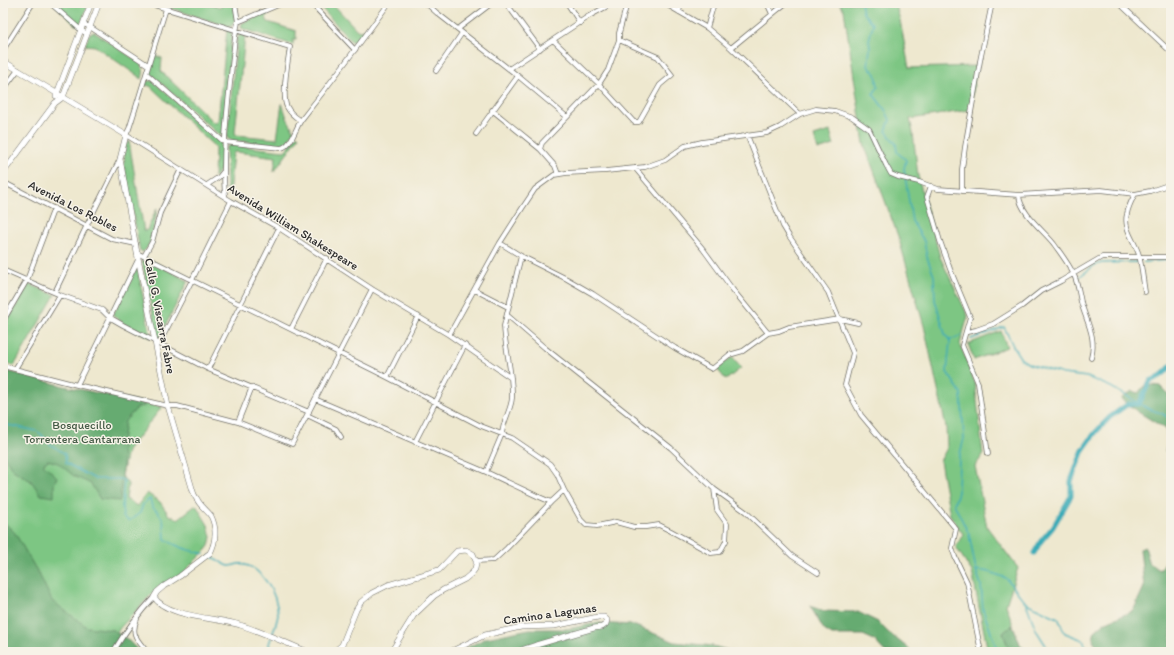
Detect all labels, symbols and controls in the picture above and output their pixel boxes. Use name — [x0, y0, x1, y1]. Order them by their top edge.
street label: Avenida Los Robles — [26, 177, 120, 235]
street label: Avenida William Shakespeare — [225, 181, 361, 273]
street label: Calle G. Viscarra Fabre — [142, 257, 178, 375]
park label: Bosquecillo Torrentera Cantarrana — [24, 418, 140, 446]
street label: Camino a Lagunas — [502, 601, 598, 627]

